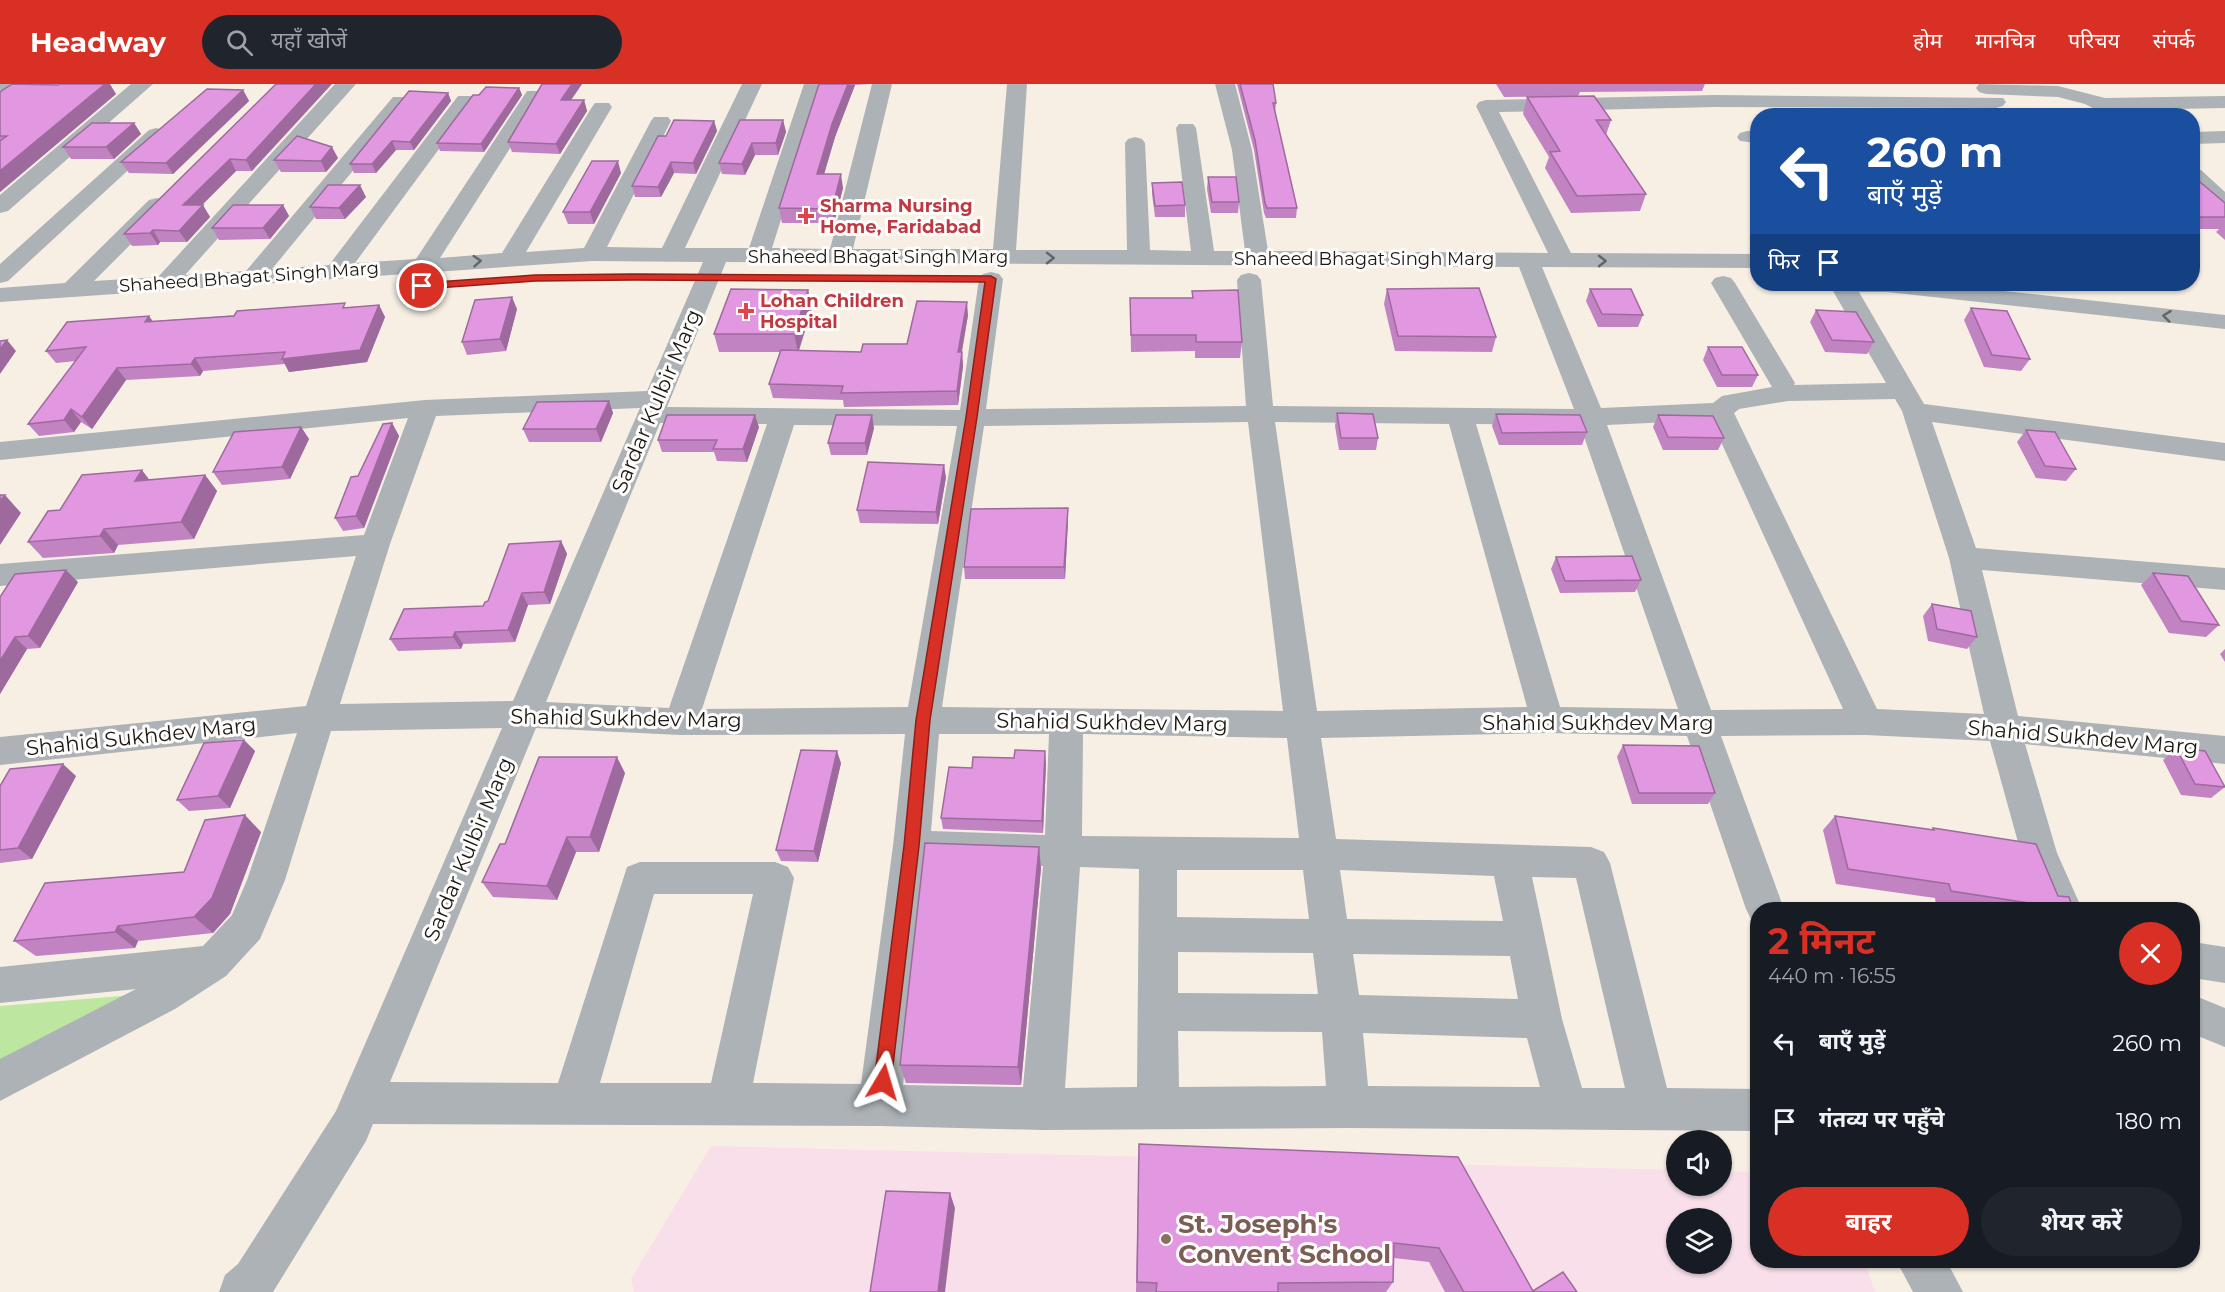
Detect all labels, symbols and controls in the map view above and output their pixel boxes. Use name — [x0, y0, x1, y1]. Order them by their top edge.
search box — [202, 15, 622, 69]
text: Headway — [30, 25, 166, 59]
icon: search — [223, 26, 256, 59]
text: यहाँ खोजें — [271, 27, 347, 54]
text: होम — [1913, 28, 1942, 53]
text: मानचित्र — [1975, 28, 2035, 53]
text: परिचय — [2068, 28, 2120, 53]
text: संपर्क — [2153, 28, 2195, 53]
text: 260 m — [1867, 126, 2003, 178]
icon: left — [1768, 132, 1846, 210]
text: बाएँ मुड़ें — [1867, 178, 1942, 211]
place label: Sharma Nursing Home, Faridabad — [820, 195, 981, 238]
marker: Sharma Nursing Home, Faridabad — [797, 207, 815, 225]
street label: Shaheed Bhagat Singh Marg — [748, 246, 1008, 268]
icon: arrive — [1812, 246, 1845, 279]
street label: Shaheed Bhagat Singh Marg — [1234, 248, 1494, 270]
text: फिर — [1768, 248, 1800, 275]
one-way arrow — [1046, 252, 1055, 264]
one-way arrow — [473, 254, 482, 267]
one-way arrow — [1598, 255, 1607, 267]
street label: Shaheed Bhagat Singh Marg — [118, 257, 380, 297]
pin — [396, 260, 447, 311]
icon: arrive — [405, 269, 438, 302]
place label: Lohan Children Hospital — [760, 290, 904, 333]
marker: Lohan Children Hospital — [737, 302, 755, 320]
street label: Sardar Kulbir Marg — [606, 305, 706, 497]
one-way arrow — [2162, 310, 2171, 322]
street label: Shahid Sukhdev Marg — [510, 703, 742, 733]
street label: Shahid Sukhdev Marg — [996, 707, 1228, 737]
street label: Shahid Sukhdev Marg — [1482, 710, 1714, 735]
street label: Shahid Sukhdev Marg — [25, 711, 257, 761]
street label: Shahid Sukhdev Marg — [1967, 714, 2199, 760]
street label: Sardar Kulbir Marg — [418, 753, 518, 945]
text: 2 मिनट — [1768, 919, 1875, 963]
button: close — [2119, 922, 2182, 985]
text: 440 m · 16:55 — [1768, 964, 1896, 988]
icon: left — [1768, 1027, 1801, 1060]
text: बाएँ मुड़ें — [1819, 1028, 1886, 1055]
text: 260 m — [2112, 1030, 2182, 1057]
position arrow — [851, 1050, 915, 1114]
icon: arrive — [1768, 1105, 1801, 1138]
text: गंतव्य पर पहुँचे — [1819, 1106, 1945, 1133]
text: 180 m — [2116, 1108, 2182, 1135]
map controls — [1666, 1130, 1732, 1274]
button: sound — [1666, 1130, 1732, 1196]
button: बाहर — [1768, 1187, 1969, 1256]
button: शेयर करें — [1981, 1187, 2182, 1256]
place label: St. Joseph's Convent School — [1178, 1208, 1391, 1270]
button: layers — [1666, 1208, 1732, 1274]
marker: St. Joseph's Convent School — [1159, 1232, 1173, 1246]

